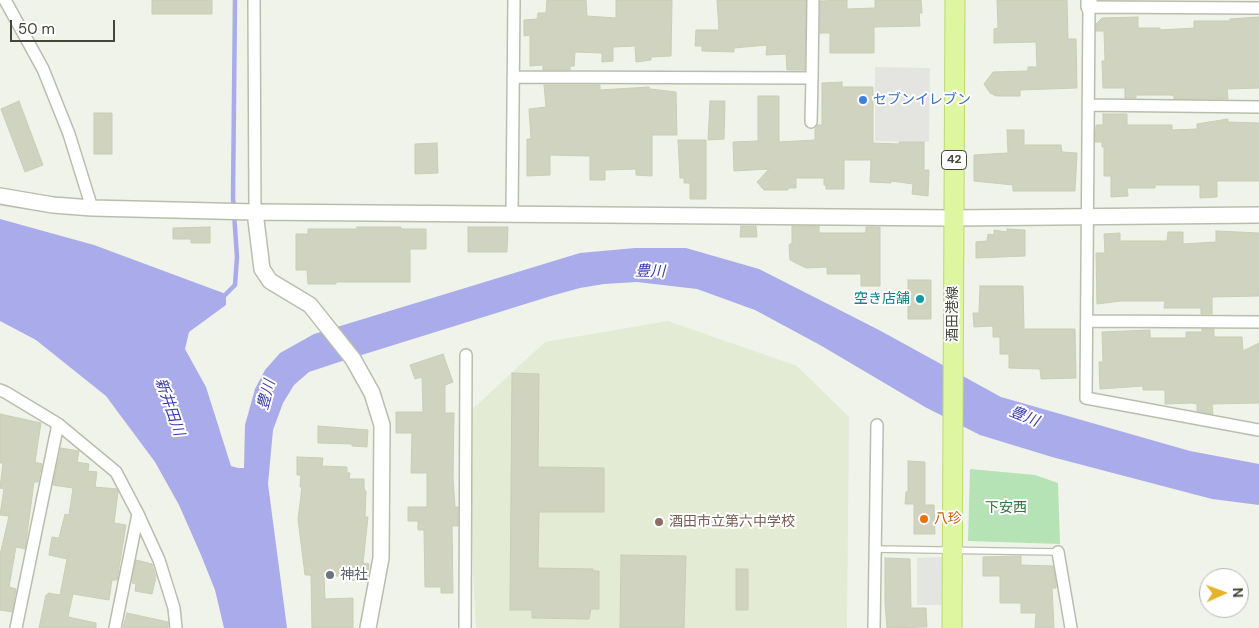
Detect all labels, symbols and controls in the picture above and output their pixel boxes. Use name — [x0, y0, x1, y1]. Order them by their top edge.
scale bar — [12, 10, 118, 42]
text: 50 m — [18, 19, 55, 39]
place label: セブンイレブン — [873, 92, 971, 108]
marker: セブンイレブン — [857, 94, 869, 106]
road number: 42 — [942, 150, 966, 170]
water label: 豊川 — [635, 263, 665, 281]
street label: 酒田港線 — [945, 286, 961, 342]
place label: 空き店舗 — [854, 291, 910, 307]
marker: 空き店舗 — [914, 293, 926, 305]
water label: 新井田川 — [151, 376, 187, 438]
water label: 豊川 — [254, 378, 280, 412]
water label: 豊川 — [1007, 403, 1041, 431]
park label: 下安西 — [985, 500, 1027, 516]
place label: 八珍 — [934, 511, 962, 527]
marker: 八珍 — [918, 513, 930, 525]
place label: 酒田市立第六中学校 — [669, 514, 795, 530]
marker: 酒田市立第六中学校 — [653, 516, 665, 528]
place label: 神社 — [340, 567, 368, 583]
north arrow — [1199, 568, 1249, 618]
marker: 神社 — [324, 569, 336, 581]
text: N — [1229, 587, 1247, 598]

